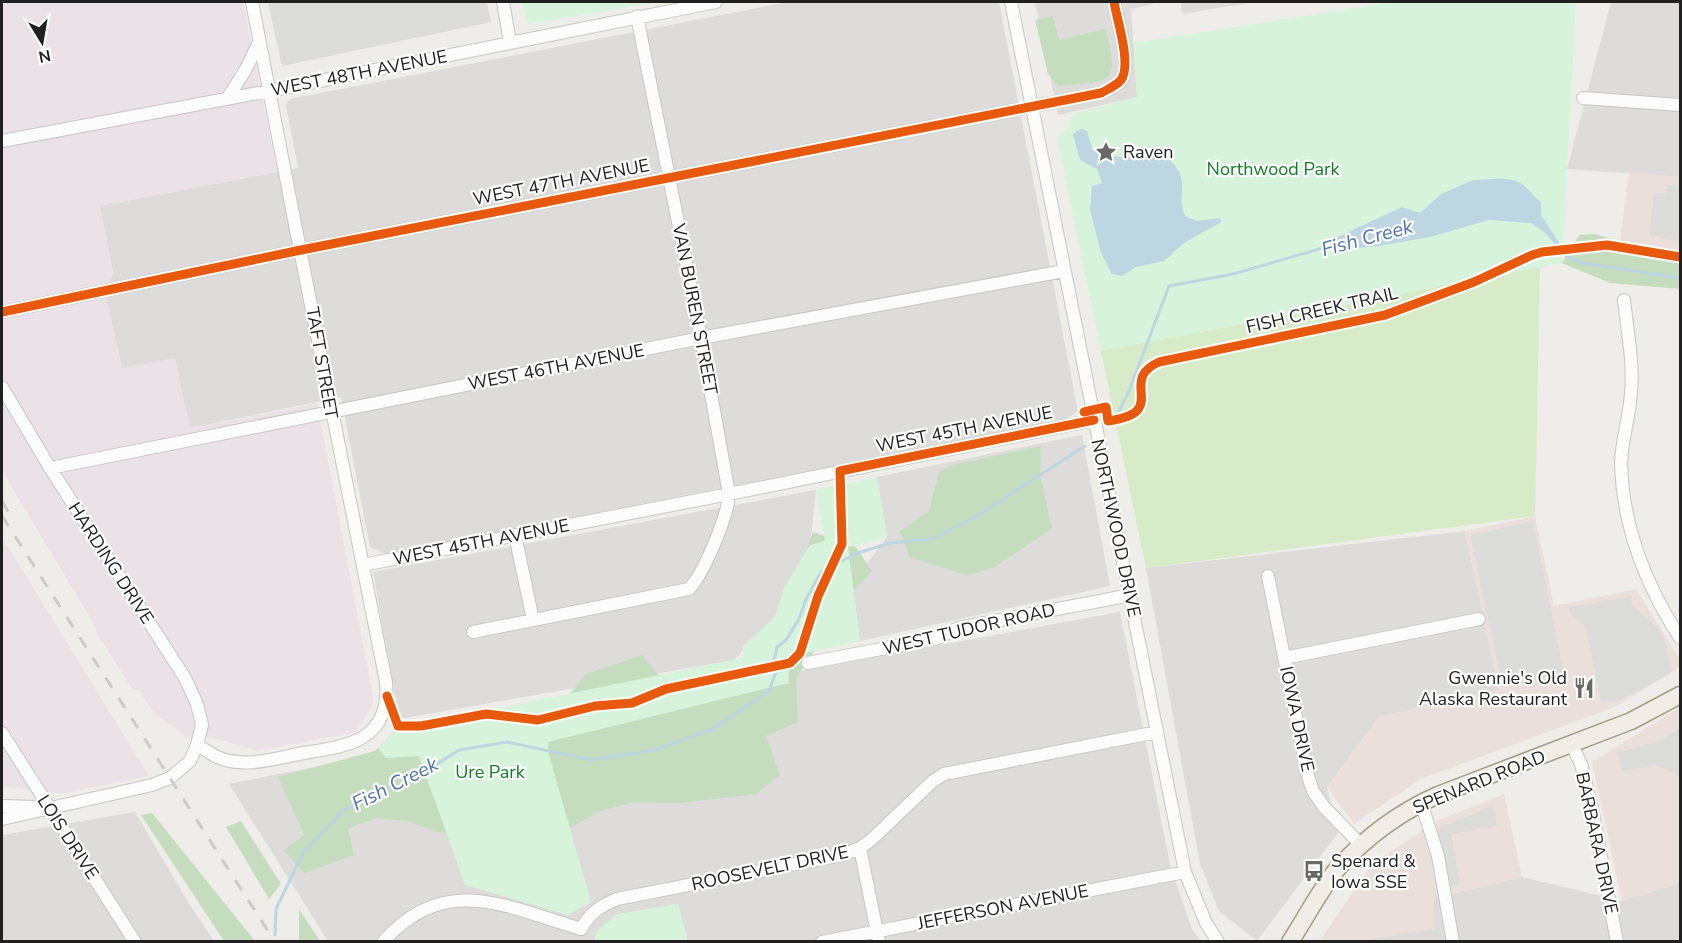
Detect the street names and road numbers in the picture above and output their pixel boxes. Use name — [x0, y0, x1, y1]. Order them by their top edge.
street label: WEST 48TH AVENUE — [269, 44, 449, 102]
street label: WEST 47TH AVENUE — [471, 153, 651, 211]
street label: VAN BUREN STREET — [666, 221, 723, 397]
street label: FISH CREEK TRAIL — [1244, 281, 1400, 339]
street label: TAFT STREET — [300, 305, 344, 421]
street label: WEST 46TH AVENUE — [466, 338, 646, 396]
street label: WEST 45TH AVENUE — [874, 400, 1054, 458]
street label: NORTHWOOD DRIVE — [1085, 437, 1147, 619]
street label: HARDING DRIVE — [63, 497, 159, 629]
street label: WEST 45TH AVENUE — [391, 513, 571, 571]
street label: WEST TUDOR ROAD — [880, 597, 1058, 661]
street label: IOWA DRIVE — [1274, 664, 1320, 774]
street label: SPENARD ROAD — [1409, 744, 1549, 820]
street label: BARBARA DRIVE — [1570, 770, 1624, 916]
street label: LOIS DRIVE — [32, 790, 104, 884]
street label: ROOSEVELT DRIVE — [689, 840, 851, 896]
street label: JEFFERSON AVENUE — [915, 879, 1090, 936]

